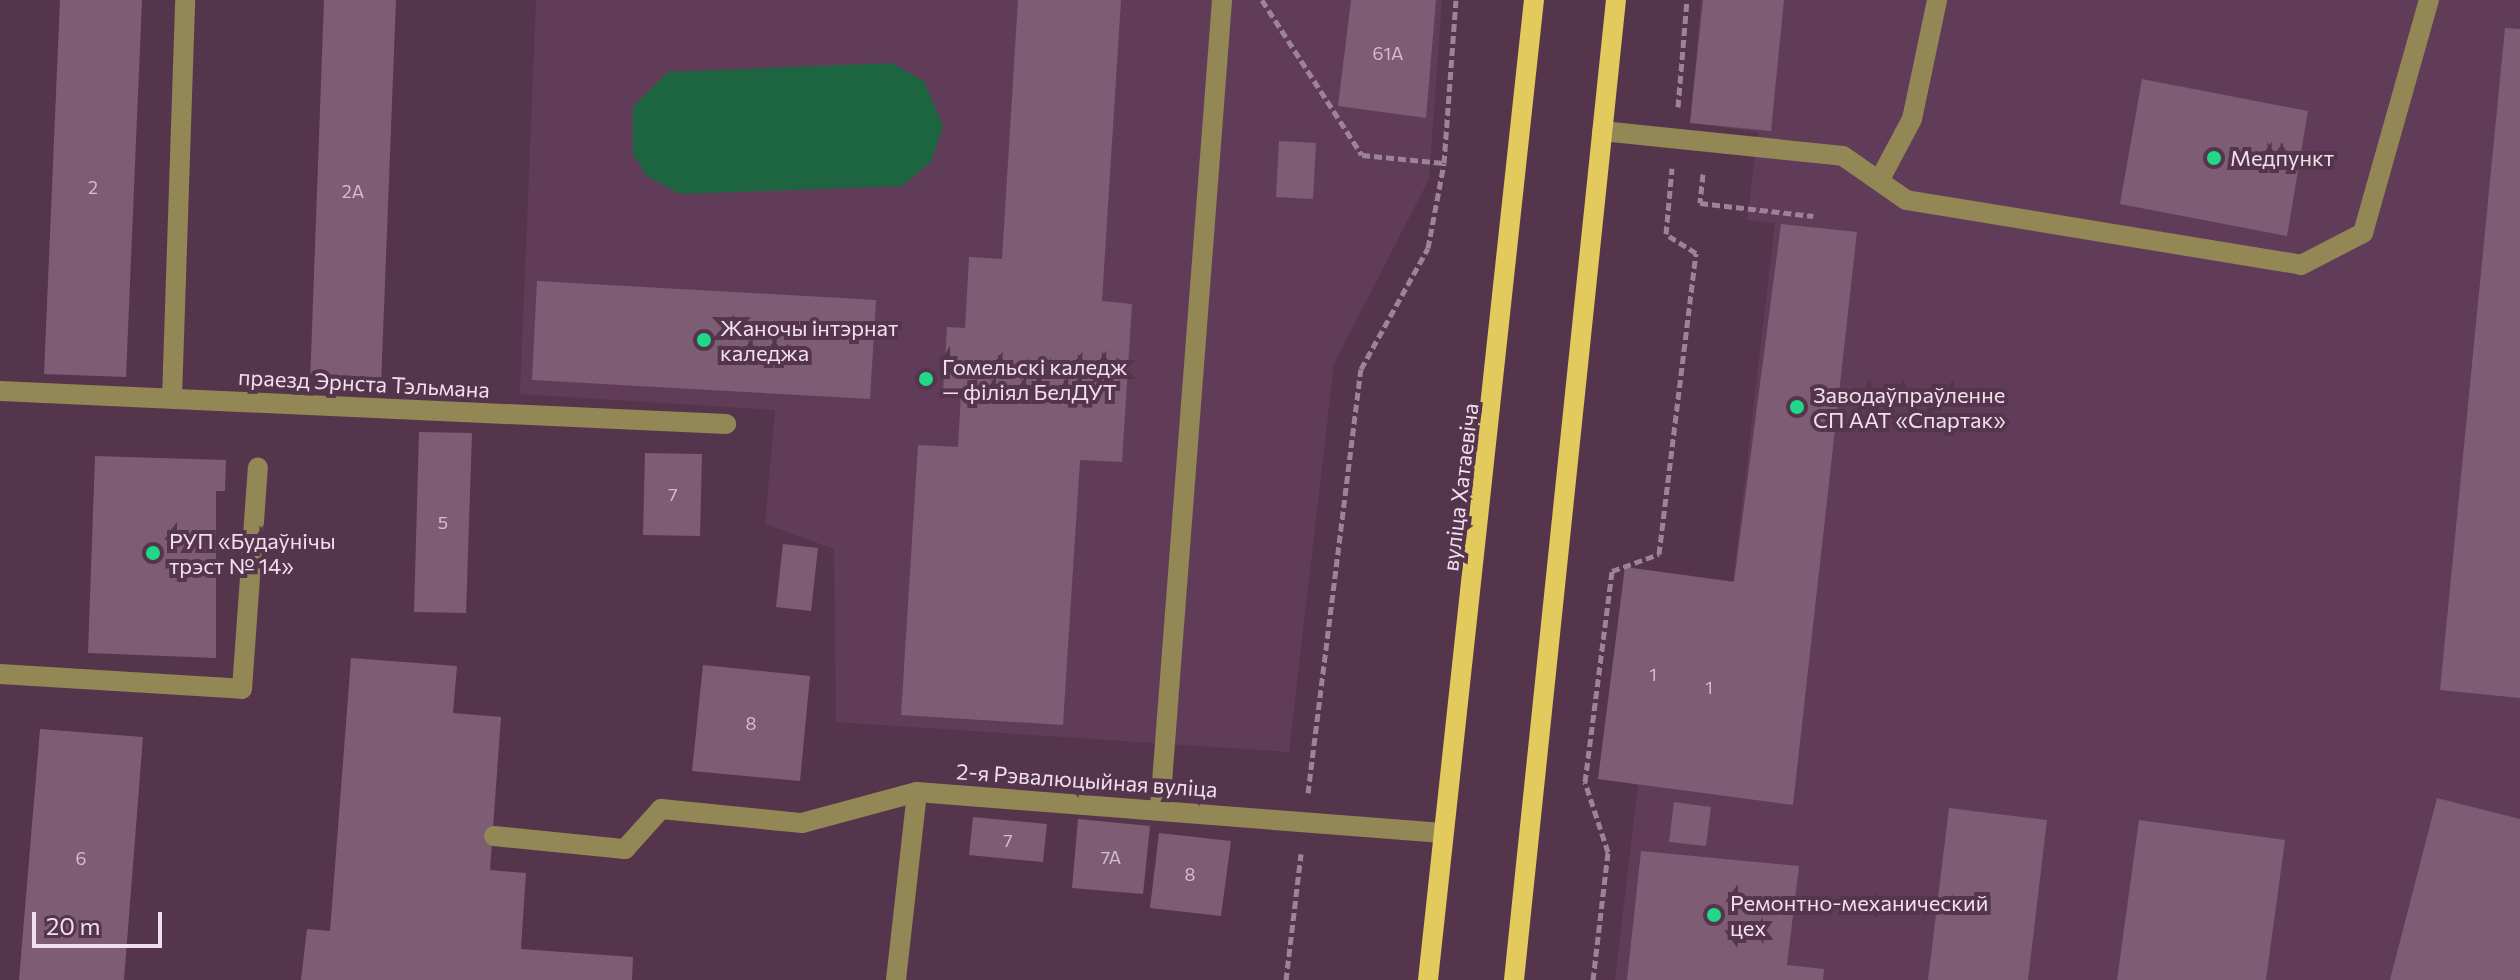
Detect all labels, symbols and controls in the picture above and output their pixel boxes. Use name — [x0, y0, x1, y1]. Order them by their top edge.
house number: 61А — [1372, 42, 1404, 64]
place label: Медпункт — [2230, 145, 2334, 171]
marker: Медпункт — [2205, 149, 2223, 167]
house number: 2 — [88, 176, 98, 198]
house number: 2А — [342, 180, 364, 202]
place label: Жаночы інтэрнат каледжа — [720, 314, 898, 366]
marker: Жаночы інтэрнат каледжа — [695, 331, 713, 349]
place label: Гомельскі каледж — філіял БелДУТ — [942, 353, 1127, 404]
street label: праезд Эрнста Тэльмана — [237, 363, 491, 403]
marker: Гомельскі каледж — філіял БелДУТ — [917, 370, 935, 388]
place label: Заводаўпраўленне СП ААТ «Спартак» — [1813, 381, 2006, 432]
marker: Заводаўпраўленне СП ААТ «Спартак» — [1788, 398, 1806, 416]
street label: вуліца Хатаевіча — [1437, 401, 1483, 573]
house number: 7 — [668, 483, 678, 505]
house number: 5 — [438, 511, 448, 533]
place label: РУП «Будаўнічы трэст № 14» — [169, 527, 336, 578]
marker: РУП «Будаўнічы трэст № 14» — [144, 544, 162, 562]
house number: 1 — [1649, 663, 1657, 685]
house number: 1 — [1705, 676, 1713, 698]
house number: 8 — [746, 712, 756, 734]
street label: 2-я Рэвалюцыйная вуліца — [955, 758, 1219, 802]
house number: 7 — [1003, 829, 1013, 851]
house number: 7А — [1101, 846, 1121, 868]
house number: 6 — [76, 847, 86, 869]
house number: 8 — [1185, 863, 1195, 885]
place label: Ремонтно-механический цех — [1730, 889, 1988, 940]
scale bar — [36, 896, 166, 946]
marker: Ремонтно-механический цех — [1705, 906, 1723, 924]
text: 20 m — [46, 911, 100, 940]

